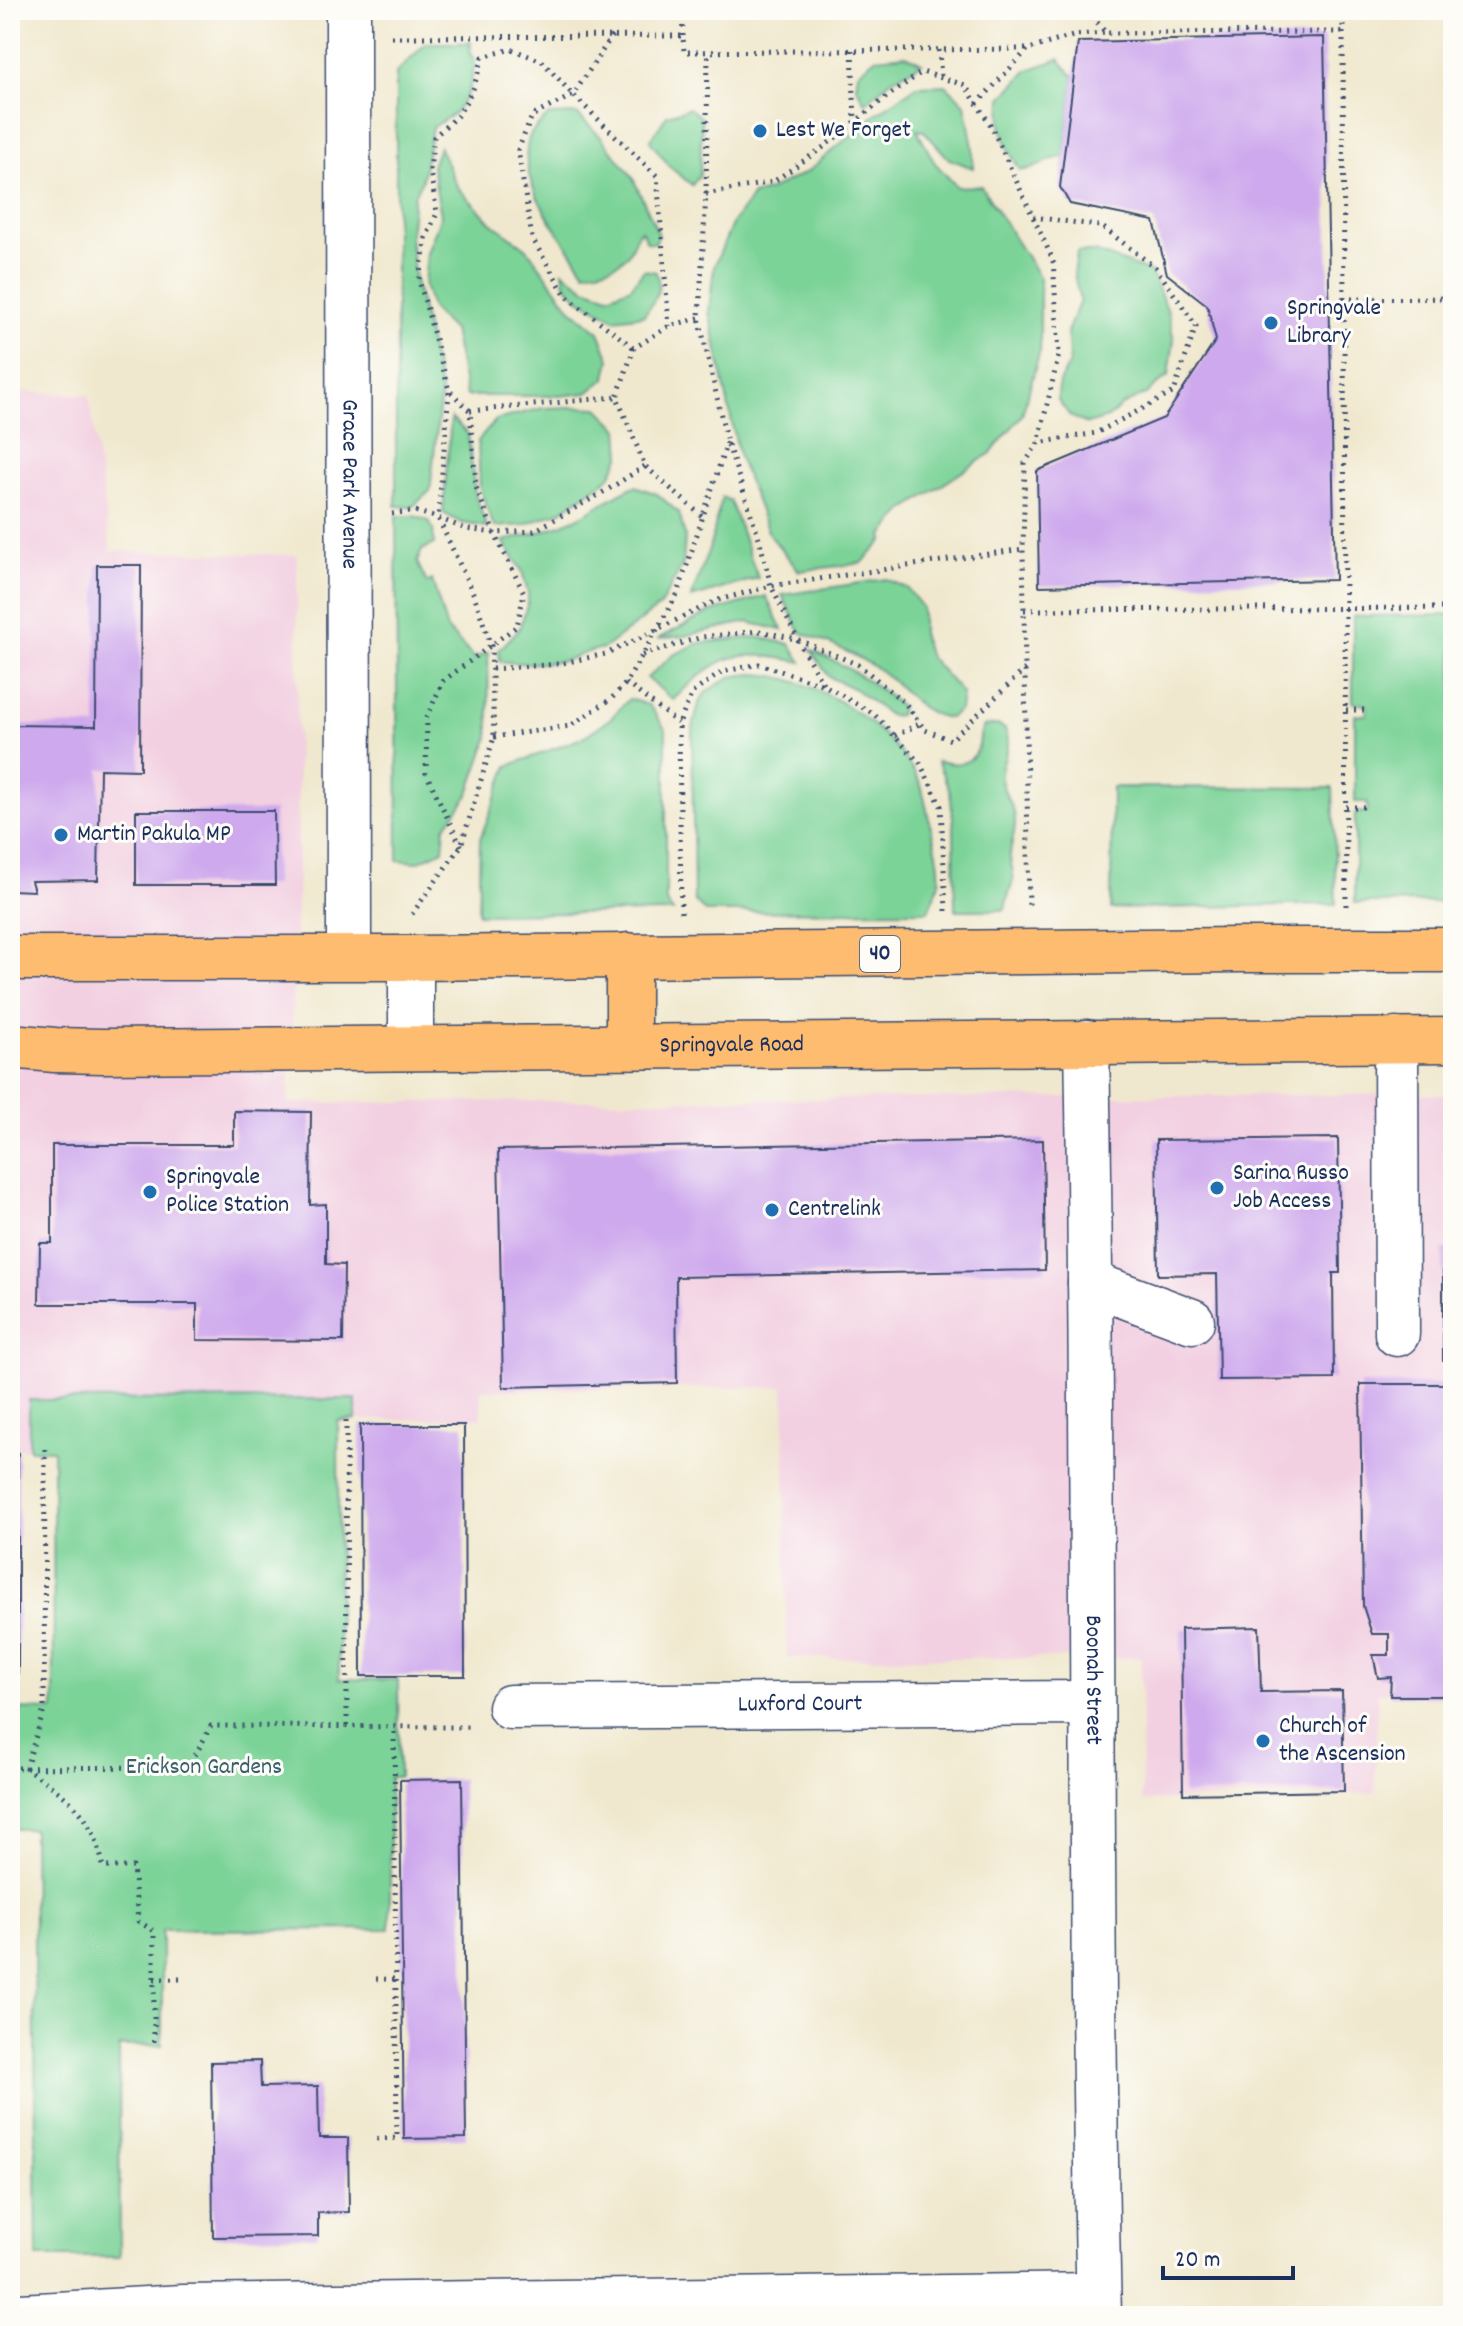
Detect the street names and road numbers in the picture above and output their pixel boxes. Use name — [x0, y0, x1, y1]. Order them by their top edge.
street label: Grace Park Avenue — [331, 399, 366, 569]
road number: 40 — [860, 936, 900, 972]
street label: Springvale Road — [659, 1028, 804, 1063]
street label: Boonah Street — [1075, 1615, 1109, 1745]
street label: Luxford Court — [738, 1688, 863, 1722]

